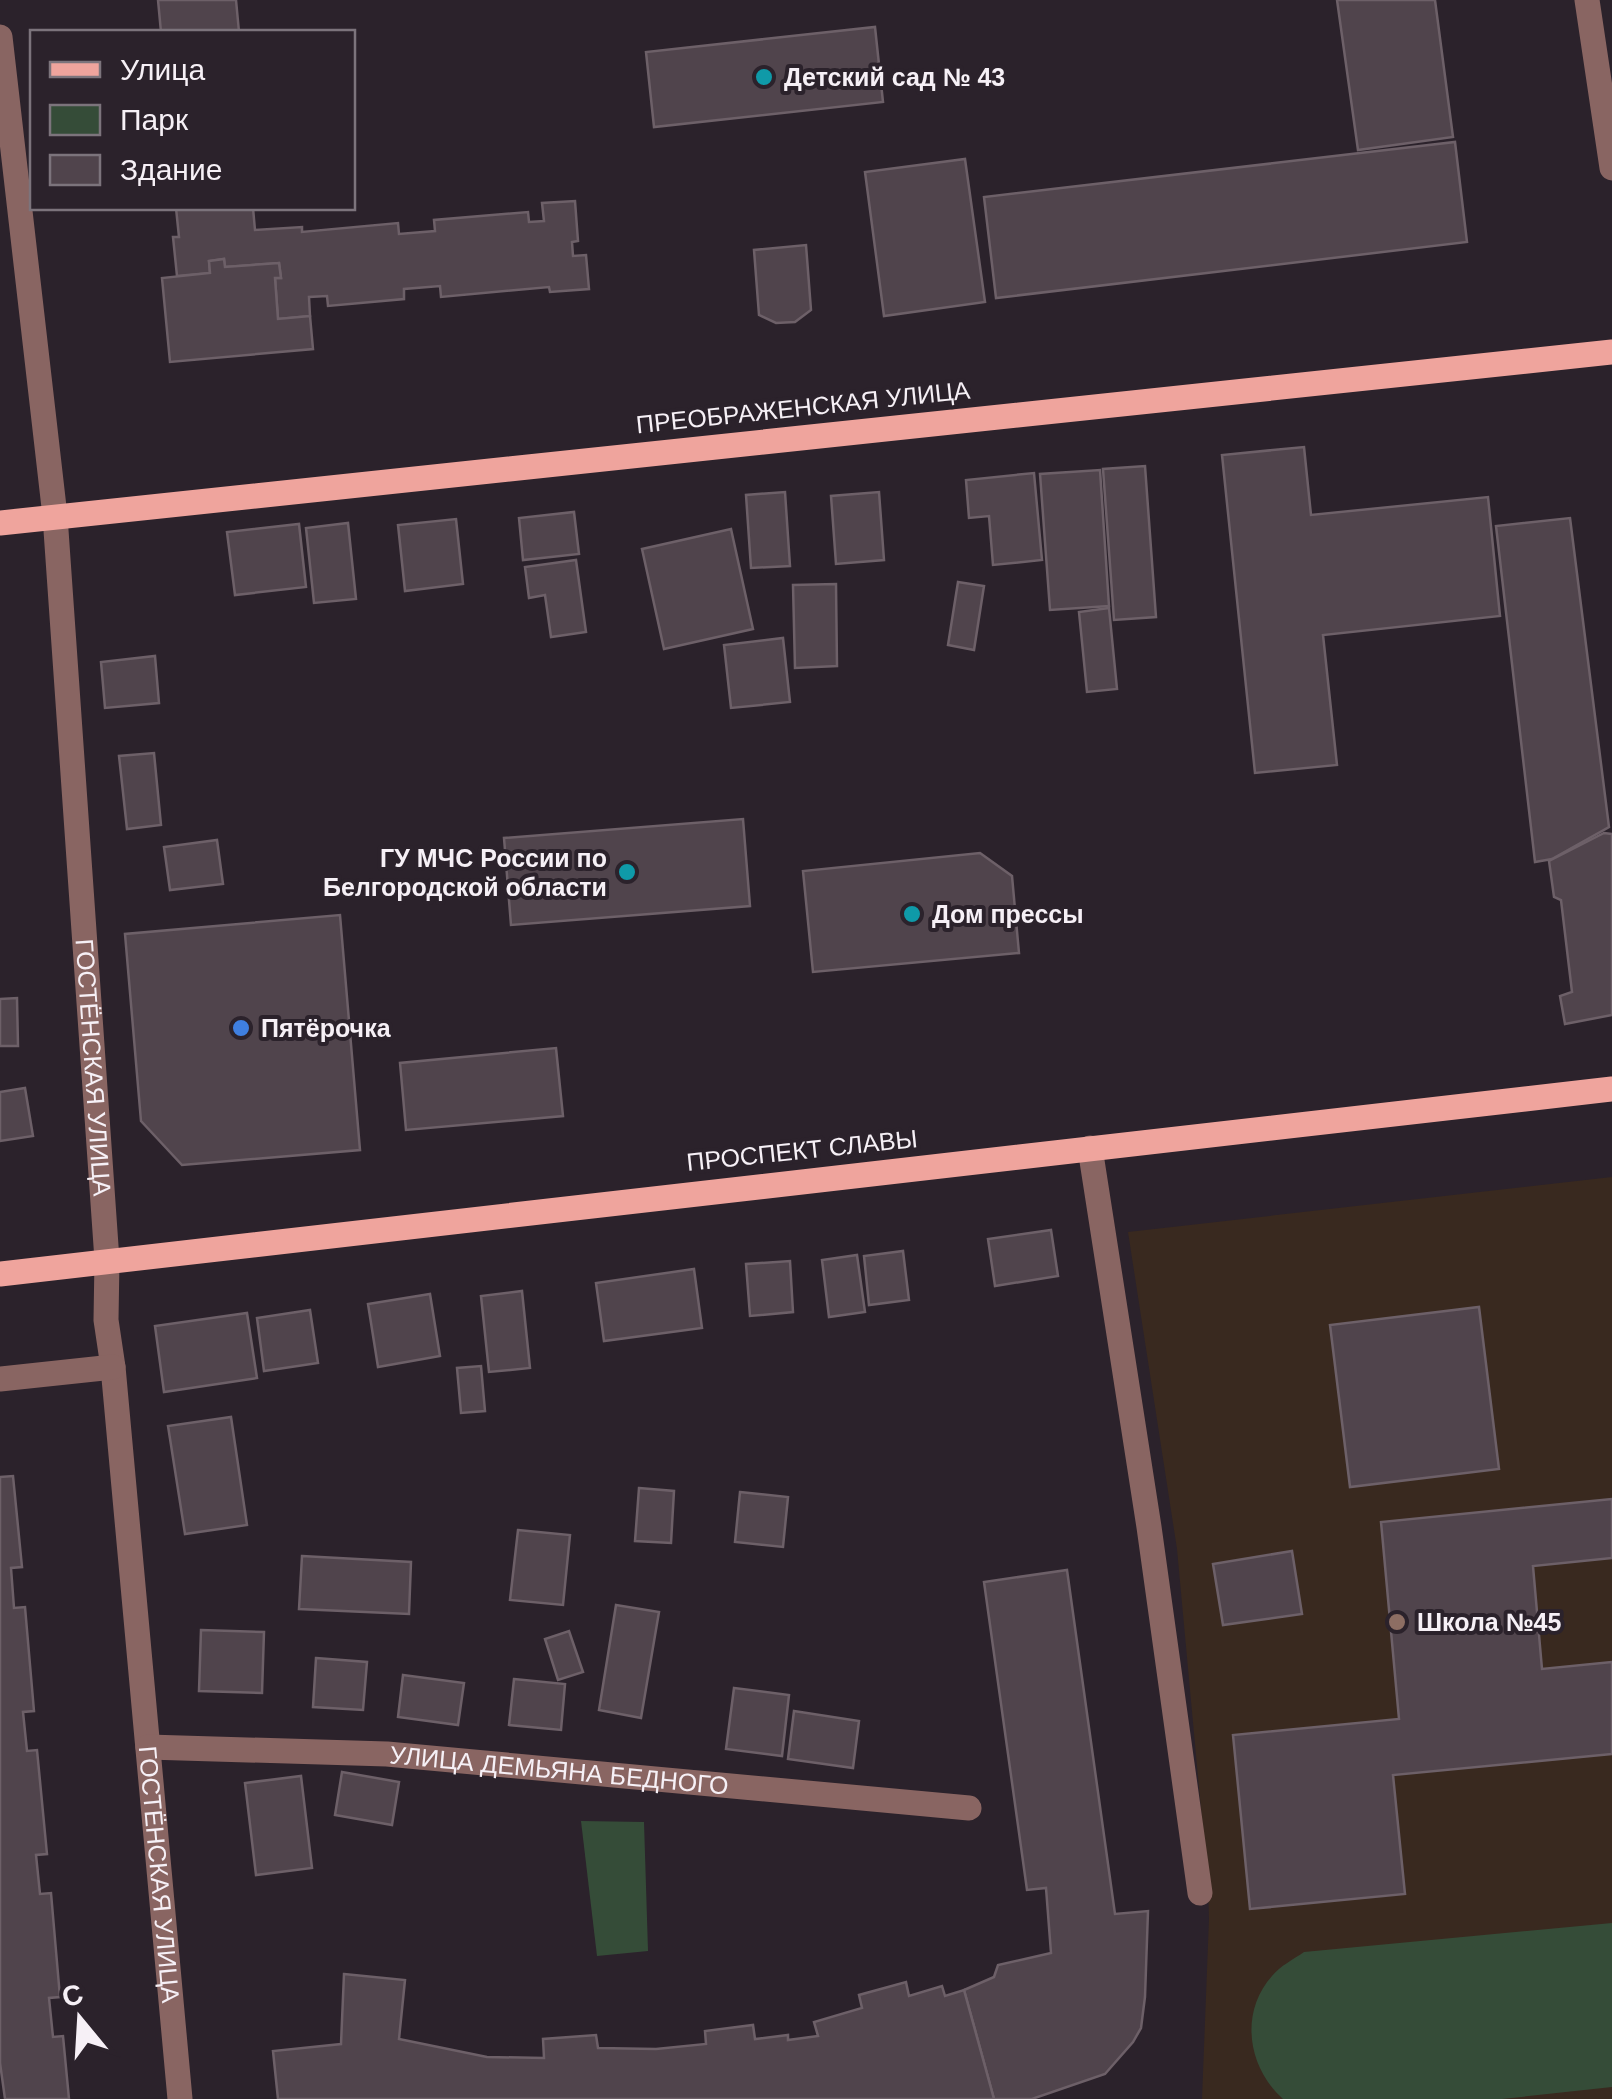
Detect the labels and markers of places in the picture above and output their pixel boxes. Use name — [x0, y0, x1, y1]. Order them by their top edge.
place label: Детский сад № 43 — [784, 63, 1005, 91]
marker: Детский сад № 43 — [753, 66, 775, 88]
place label: ГУ МЧС России по Белгородской области — [323, 844, 607, 901]
marker: ГУ МЧС России по Белгородской области — [616, 861, 638, 883]
place label: Дом прессы — [932, 900, 1084, 928]
marker: Дом прессы — [901, 903, 923, 925]
place label: Пятёрочка — [261, 1014, 392, 1042]
marker: Пятёрочка — [230, 1017, 252, 1039]
place label: Школа №45 — [1417, 1608, 1561, 1636]
marker: Школа №45 — [1386, 1611, 1408, 1633]

